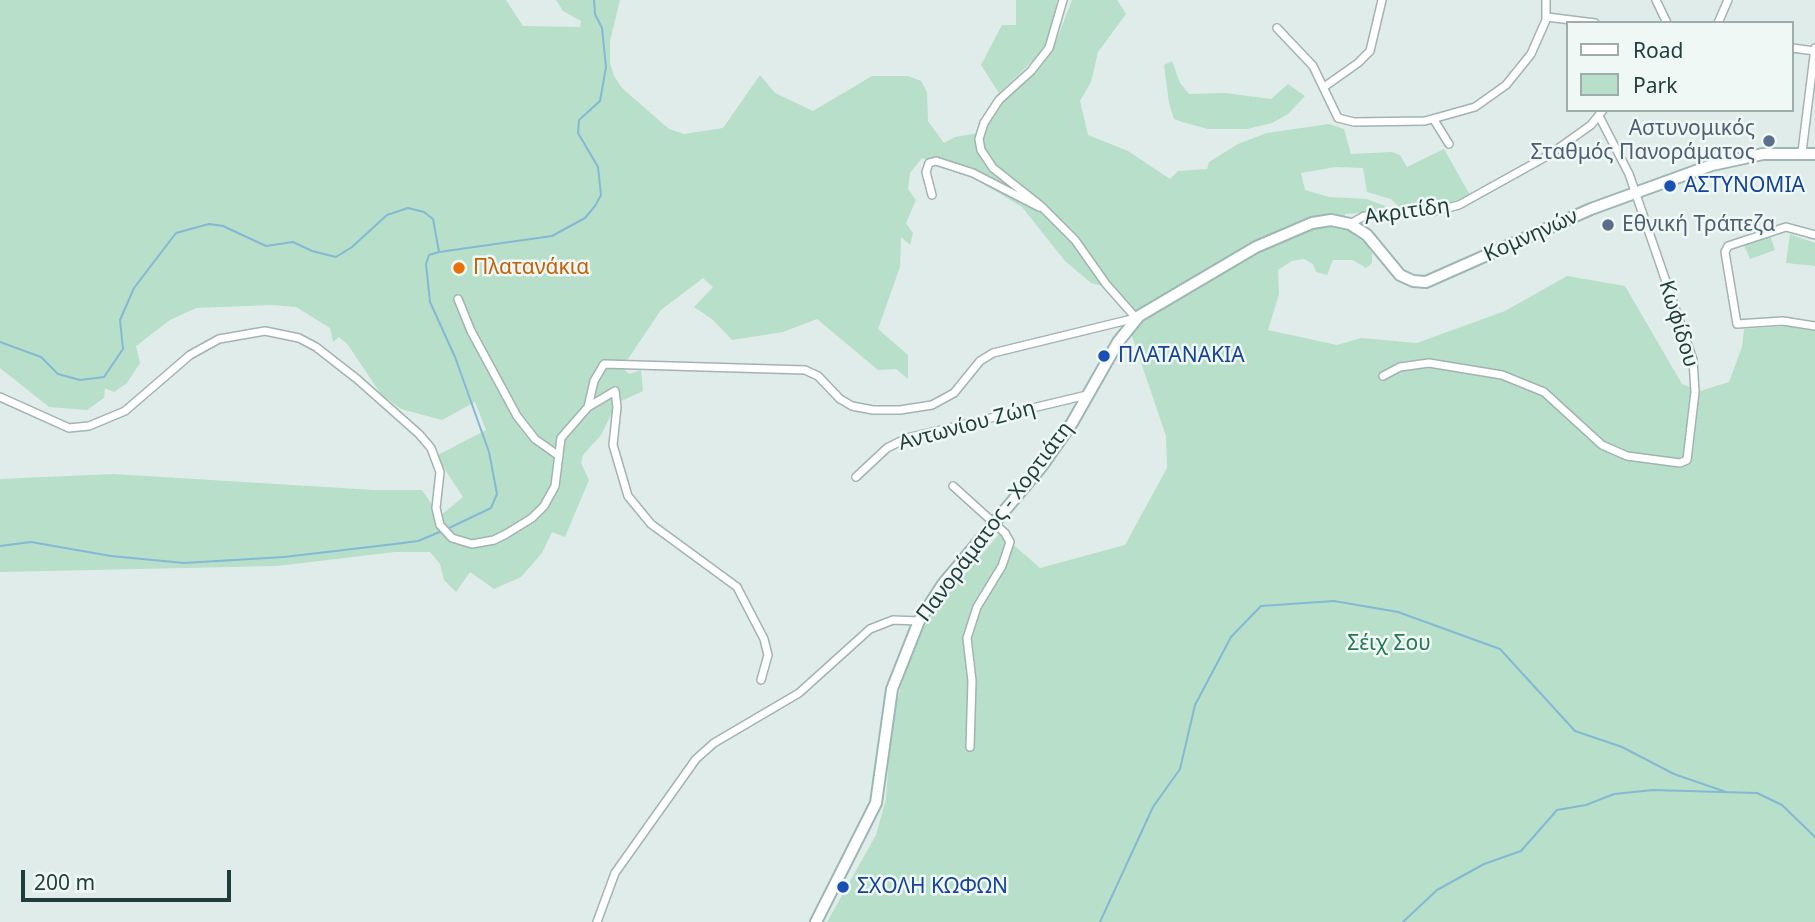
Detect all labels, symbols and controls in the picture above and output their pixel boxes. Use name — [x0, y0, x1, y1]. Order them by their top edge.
legend — [1566, 21, 1794, 112]
text: Road — [1633, 36, 1683, 64]
text: Park — [1633, 71, 1677, 99]
place label: Αστυνομικός Σταθμός Πανοράματος — [1530, 116, 1755, 166]
marker: Αστυνομικός Σταθμός Πανοράματος — [1761, 133, 1777, 149]
place label: ΑΣΤΥΝΟΜΙΑ — [1684, 173, 1805, 199]
marker: ΑΣΤΥΝΟΜΙΑ — [1662, 178, 1678, 194]
street label: Ακριτίδη — [1363, 194, 1451, 230]
street label: Κομνηνών — [1480, 204, 1582, 268]
place label: Εθνική Τράπεζα — [1622, 212, 1775, 238]
marker: Εθνική Τράπεζα — [1600, 217, 1616, 233]
place label: Πλατανάκια — [473, 255, 589, 281]
marker: Πλατανάκια — [451, 260, 467, 276]
street label: Κωφίδου — [1653, 278, 1703, 370]
place label: ΠΛΑΤΑΝΑΚΙΑ — [1118, 343, 1245, 369]
marker: ΠΛΑΤΑΝΑΚΙΑ — [1096, 348, 1112, 364]
street label: Αντωνίου Ζώη — [896, 396, 1038, 456]
street label: Πανοράματος - Χορτιάτη — [912, 417, 1078, 627]
park label: Σέιχ Σου — [1347, 631, 1431, 657]
scale bar — [24, 856, 234, 900]
text: 200 m — [34, 868, 95, 896]
place label: ΣΧΟΛΗ ΚΩΦΩΝ — [857, 874, 1008, 900]
marker: ΣΧΟΛΗ ΚΩΦΩΝ — [835, 879, 851, 895]

